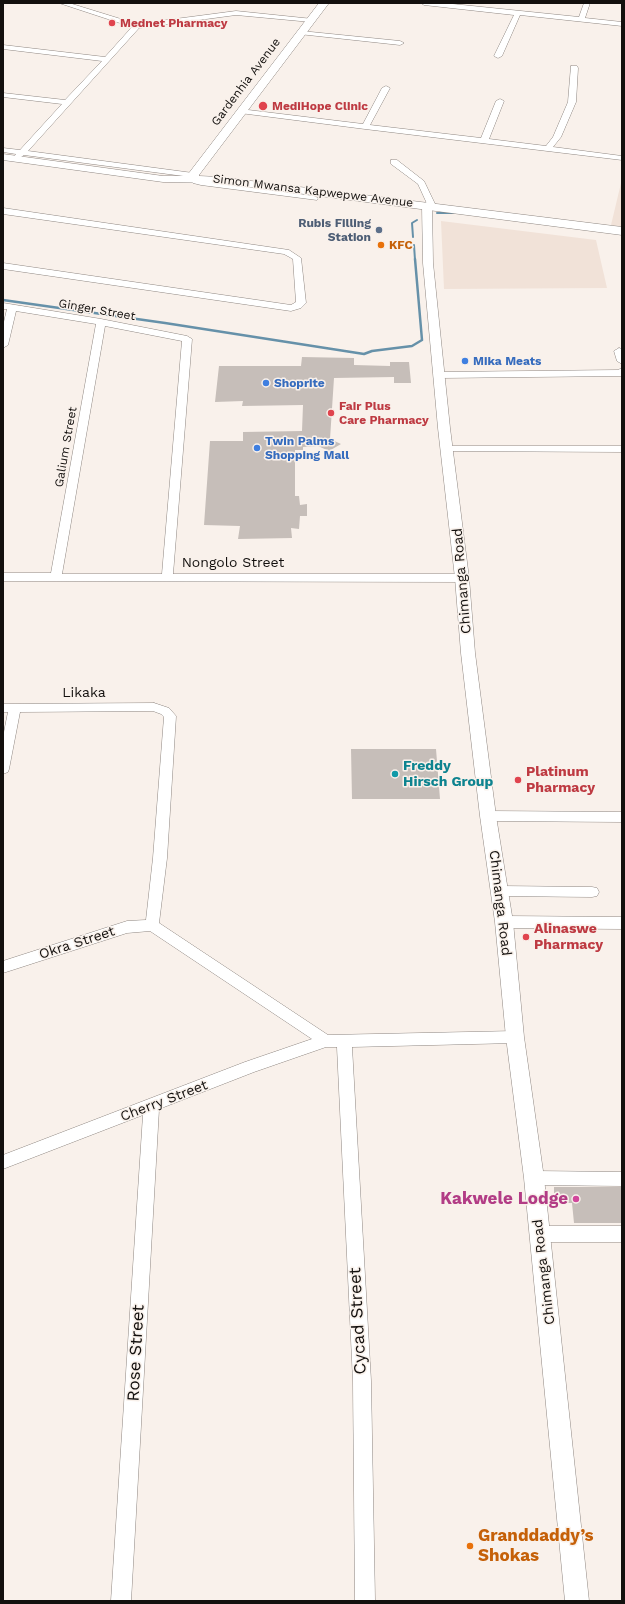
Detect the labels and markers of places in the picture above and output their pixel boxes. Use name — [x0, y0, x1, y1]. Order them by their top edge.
place label: Mednet Pharmacy — [120, 16, 228, 30]
marker: Mednet Pharmacy — [107, 18, 117, 28]
place label: MediHope Clinic — [272, 99, 368, 113]
marker: MediHope Clinic — [257, 100, 269, 112]
place label: Rubis Filling Station — [298, 216, 371, 244]
marker: Rubis Filling Station — [374, 225, 384, 235]
place label: KFC — [389, 238, 413, 252]
marker: KFC — [376, 240, 386, 250]
place label: Mika Meats — [473, 354, 541, 368]
marker: Mika Meats — [460, 356, 470, 366]
place label: Shoprite — [274, 376, 325, 390]
marker: Shoprite — [261, 378, 271, 388]
place label: Fair Plus Care Pharmacy — [339, 399, 429, 427]
marker: Fair Plus Care Pharmacy — [326, 408, 336, 418]
place label: Twin Palms Shopping Mall — [265, 434, 349, 462]
marker: Twin Palms Shopping Mall — [252, 443, 262, 453]
place label: Freddy Hirsch Group — [403, 758, 493, 790]
place label: Platinum Pharmacy — [526, 764, 595, 796]
marker: Freddy Hirsch Group — [390, 769, 400, 779]
marker: Platinum Pharmacy — [513, 775, 523, 785]
place label: Alinaswe Pharmacy — [534, 921, 603, 954]
marker: Alinaswe Pharmacy — [521, 932, 531, 942]
place label: Kakwele Lodge — [440, 1189, 568, 1209]
marker: Kakwele Lodge — [571, 1194, 581, 1204]
place label: Granddaddy’s Shokas — [478, 1526, 594, 1566]
marker: Granddaddy’s Shokas — [465, 1541, 475, 1551]

